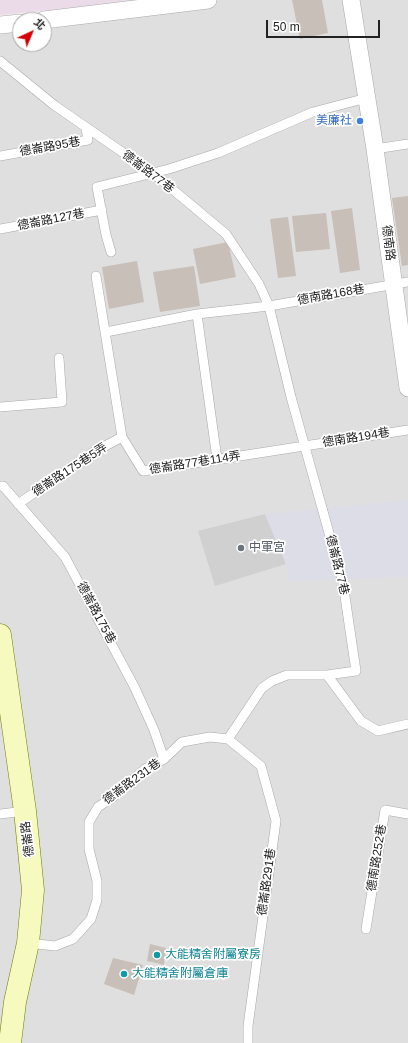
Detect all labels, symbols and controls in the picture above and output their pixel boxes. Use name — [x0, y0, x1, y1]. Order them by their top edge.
north arrow — [12, 12, 52, 52]
scale bar — [268, 12, 382, 38]
text: 北 — [32, 16, 48, 32]
text: 50 m — [273, 20, 300, 34]
place label: 美廉社 — [316, 114, 352, 128]
marker: 美廉社 — [355, 116, 365, 126]
street label: 德崙路95巷 — [19, 135, 81, 159]
street label: 德崙路77巷 — [119, 148, 177, 196]
street label: 德崙路127巷 — [16, 206, 86, 234]
street label: 德南路 — [379, 224, 397, 262]
street label: 德南路168巷 — [296, 282, 366, 308]
street label: 德南路194巷 — [321, 426, 391, 450]
street label: 德崙路175巷5弄 — [30, 440, 110, 500]
street label: 德崙路77巷114弄 — [148, 449, 242, 477]
street label: 德崙路77巷 — [323, 533, 351, 597]
place label: 中軍宮 — [249, 541, 285, 555]
marker: 中軍宮 — [236, 543, 246, 553]
street label: 德崙路175巷 — [74, 580, 118, 646]
street label: 德崙路231巷 — [100, 756, 164, 808]
street label: 德崙路 — [19, 820, 37, 858]
street label: 德南路252巷 — [365, 823, 389, 893]
street label: 德崙路291巷 — [255, 847, 279, 917]
place label: 大能精舍附屬寮房 — [165, 948, 261, 962]
marker: 大能精舍附屬寮房 — [152, 950, 162, 960]
place label: 大能精舍附屬倉庫 — [132, 967, 228, 981]
marker: 大能精舍附屬倉庫 — [119, 969, 129, 979]

